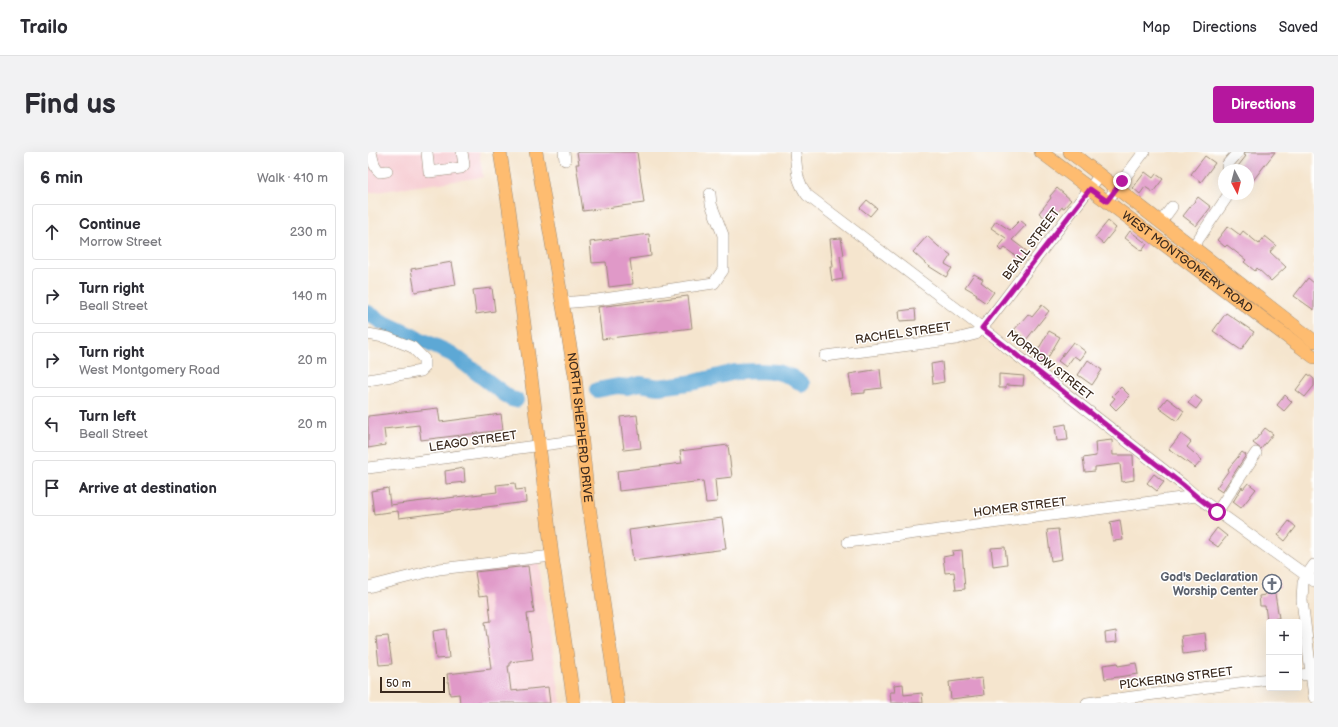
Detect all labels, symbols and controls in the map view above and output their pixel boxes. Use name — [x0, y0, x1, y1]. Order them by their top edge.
text: Trailo — [20, 16, 68, 39]
text: Map — [1142, 19, 1170, 36]
text: Directions — [1192, 19, 1257, 36]
text: Saved — [1279, 19, 1318, 36]
button: Directions — [1213, 86, 1314, 123]
text: Find us — [24, 88, 116, 121]
north arrow — [1218, 164, 1254, 200]
text: 6 min — [40, 168, 83, 188]
text: Walk · 410 m — [257, 170, 328, 186]
route end — [1113, 172, 1131, 190]
street label: BEALL STREET — [1000, 205, 1064, 283]
street label: WEST MONTGOMERY ROAD — [1119, 208, 1256, 316]
text: Continue — [79, 215, 141, 234]
icon: ahead — [41, 221, 63, 243]
text: 230 m — [290, 224, 327, 240]
text: Morrow Street — [79, 234, 162, 250]
text: Turn right — [79, 279, 144, 298]
icon: right — [41, 285, 63, 307]
text: 140 m — [292, 288, 327, 304]
text: Beall Street — [79, 298, 148, 314]
street label: RACHEL STREET — [854, 319, 953, 348]
street label: MORROW STREET — [1004, 327, 1096, 404]
text: Turn right — [79, 343, 144, 362]
icon: right — [41, 349, 63, 371]
street label: NORTH SHEPHERD DRIVE — [563, 351, 595, 503]
text: 20 m — [297, 352, 327, 368]
text: West Montgomery Road — [79, 362, 220, 378]
text: Turn left — [79, 407, 136, 426]
icon: left — [41, 413, 63, 435]
text: 20 m — [297, 416, 327, 432]
text: Beall Street — [79, 426, 148, 442]
street label: LEAGO STREET — [428, 428, 519, 455]
icon: arrive — [41, 477, 63, 499]
text: Arrive at destination — [79, 479, 217, 498]
street label: HOMER STREET — [973, 494, 1068, 521]
route start — [1208, 503, 1226, 521]
place label: God's Declaration Worship Center — [1160, 570, 1258, 599]
church icon: God's Declaration Worship Center — [1261, 573, 1283, 595]
map controls — [1266, 619, 1302, 691]
button: + — [1266, 619, 1302, 655]
button: − — [1266, 655, 1302, 691]
street label: PICKERING STREET — [1118, 664, 1235, 693]
scale bar — [380, 675, 445, 694]
text: 50 m — [386, 677, 411, 690]

